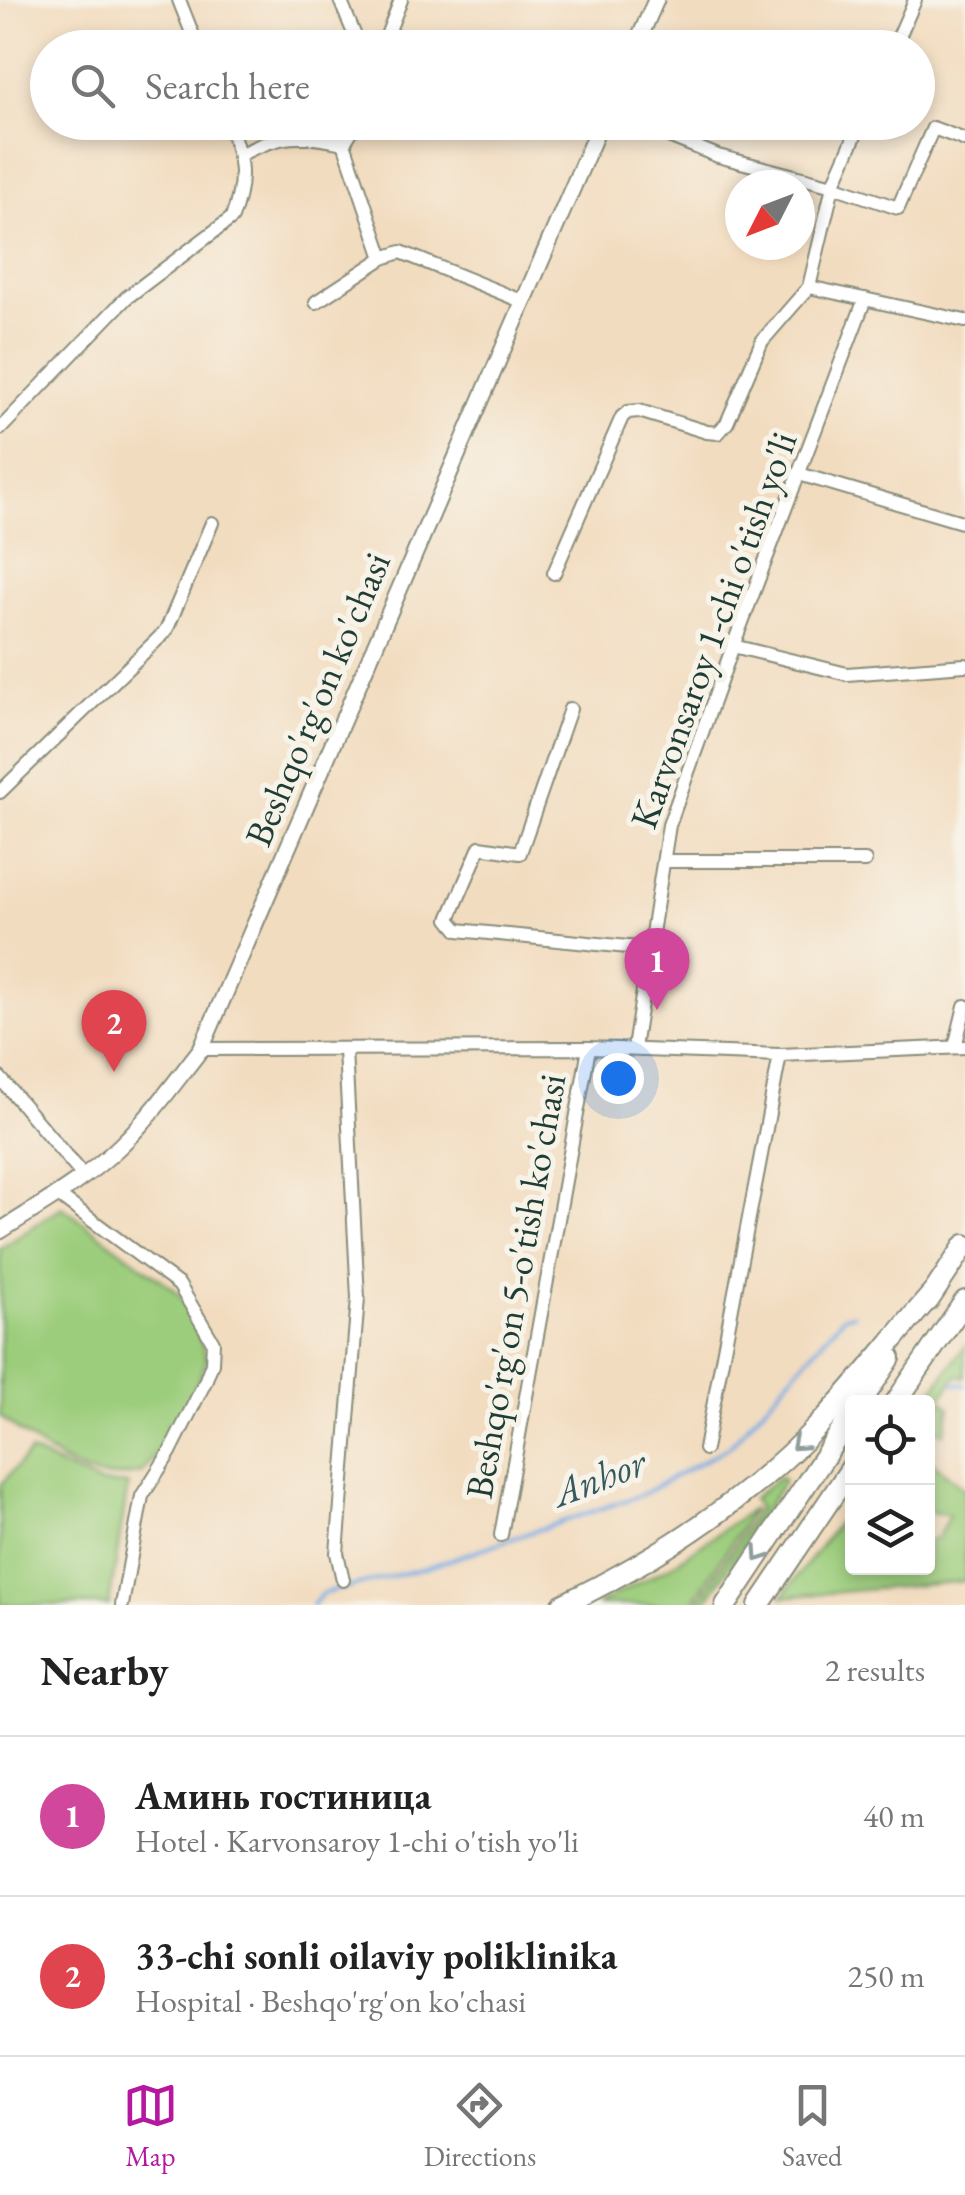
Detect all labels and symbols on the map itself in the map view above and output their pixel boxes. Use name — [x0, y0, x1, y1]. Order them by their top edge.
north arrow — [725, 170, 815, 260]
street label: Karvonsaroy 1-chi o'tish yo'li — [618, 425, 808, 835]
street label: Beshqo'rg'on ko'chasi — [233, 545, 401, 853]
pin: 1 — [624, 928, 690, 1010]
pin: 2 — [82, 990, 146, 1072]
your location — [593, 1053, 644, 1104]
street label: Beshqo'rg'on 5-o'tish ko'chasi — [454, 1070, 576, 1502]
one-way arrow — [791, 1432, 810, 1450]
water label: Anhor — [542, 1435, 655, 1519]
one-way arrow — [754, 1543, 772, 1562]

